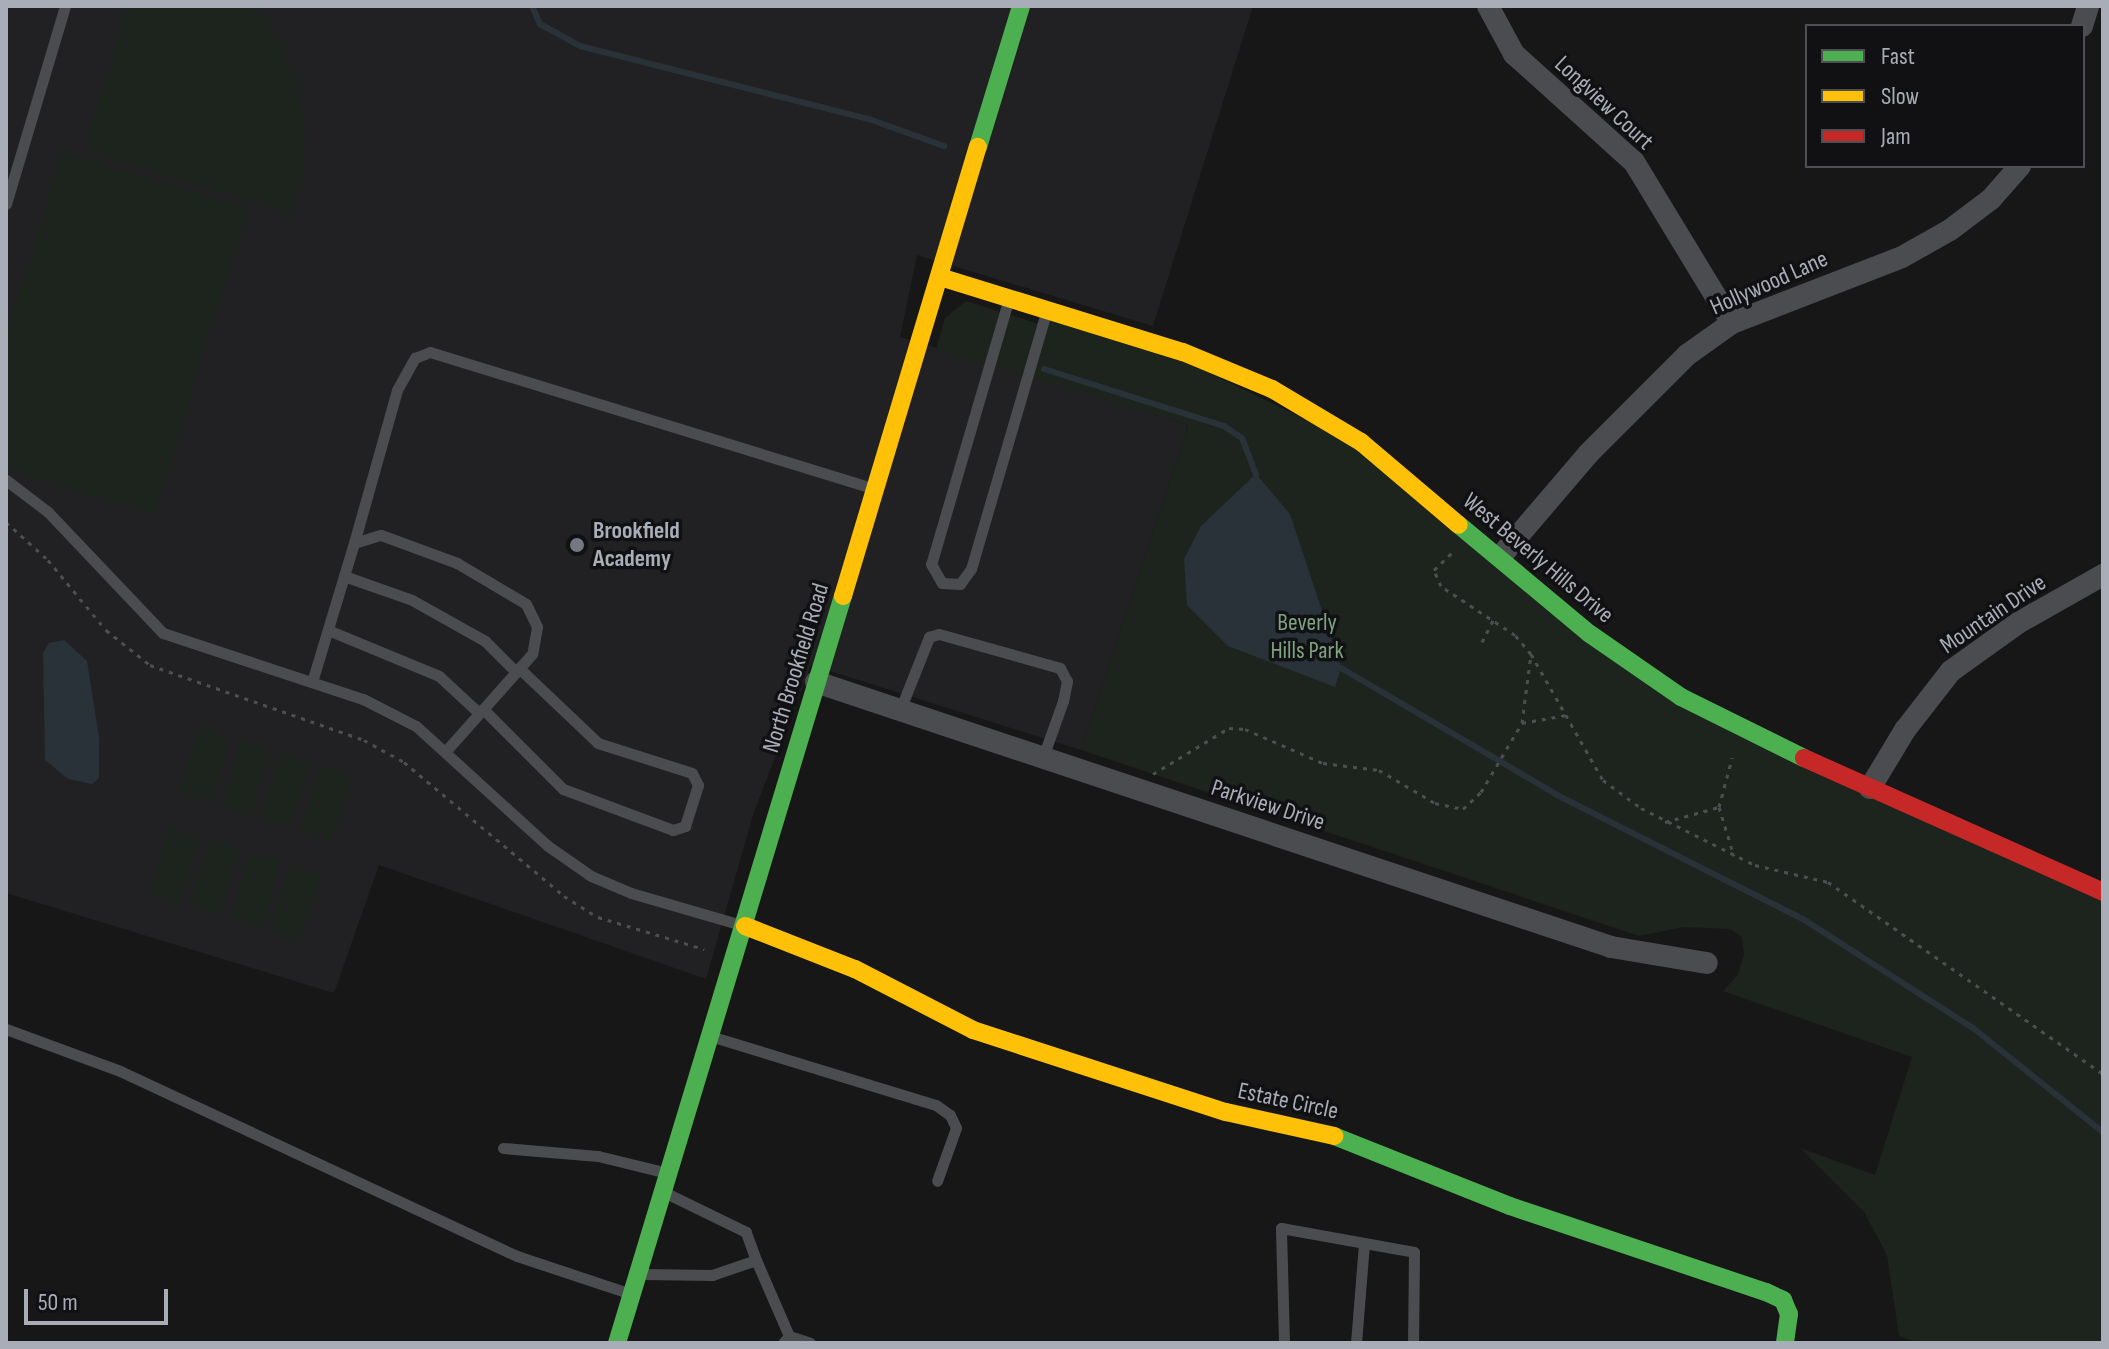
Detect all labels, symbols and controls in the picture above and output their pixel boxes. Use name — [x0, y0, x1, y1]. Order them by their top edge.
legend — [1805, 24, 2085, 168]
text: Fast — [1881, 42, 1915, 71]
street label: Longview Court — [1549, 50, 1659, 156]
text: Slow — [1881, 82, 1919, 111]
text: Jam — [1881, 122, 1911, 151]
street label: Hollywood Lane — [1706, 244, 1832, 322]
street label: West Beverly Hills Drive — [1457, 487, 1619, 629]
place label: Brookfield Academy — [593, 517, 680, 573]
marker: Brookfield Academy — [568, 536, 586, 554]
street label: Mountain Drive — [1935, 568, 2051, 660]
street label: North Brookfield Road — [757, 580, 835, 756]
park label: Beverly Hills Park — [1270, 609, 1344, 665]
street label: Parkview Drive — [1208, 773, 1328, 837]
street label: Estate Circle — [1235, 1076, 1341, 1126]
scale bar — [28, 1273, 172, 1323]
text: 50 m — [38, 1288, 78, 1317]

